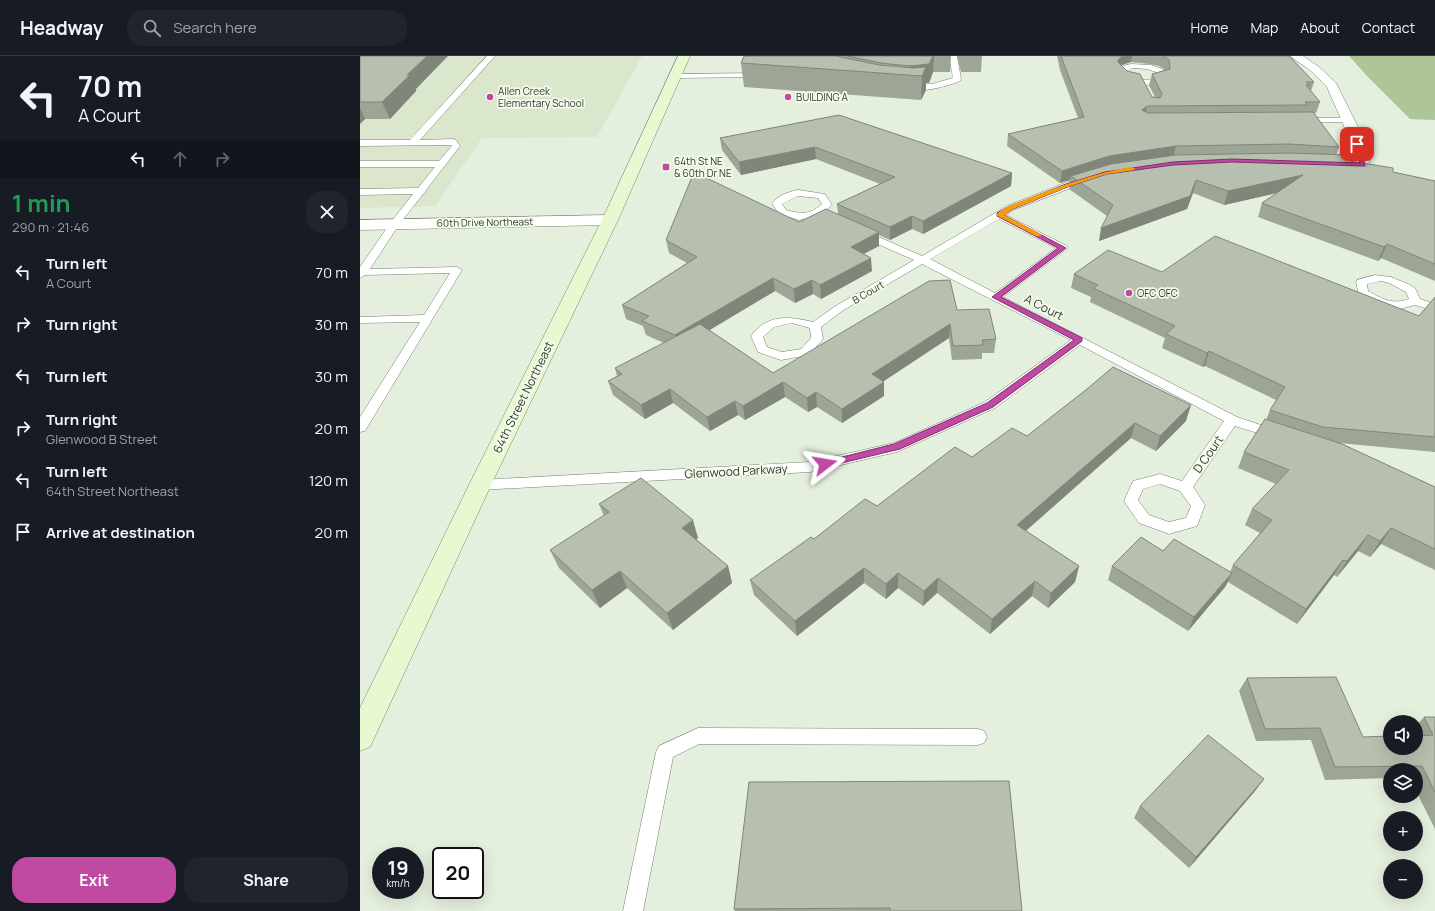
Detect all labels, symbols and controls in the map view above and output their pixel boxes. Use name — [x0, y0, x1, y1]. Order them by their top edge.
search box — [127, 10, 407, 46]
text: Headway — [20, 15, 103, 41]
icon: search — [141, 17, 163, 39]
text: Search here — [173, 17, 257, 38]
text: Home — [1191, 18, 1228, 37]
text: Map — [1250, 18, 1278, 37]
text: About — [1300, 18, 1340, 37]
text: Contact — [1362, 18, 1415, 37]
text: 70 m — [78, 67, 142, 105]
icon: left — [12, 72, 64, 124]
place label: Allen Creek Elementary School — [498, 84, 584, 110]
place label: BUILDING A — [796, 90, 849, 104]
marker: Allen Creek Elementary School — [485, 92, 495, 102]
marker: BUILDING A — [783, 92, 793, 102]
text: A Court — [78, 103, 141, 127]
pin — [1340, 127, 1374, 161]
icon: arrive — [1346, 133, 1368, 155]
icon: left — [127, 148, 149, 170]
icon: ahead — [169, 148, 191, 170]
icon: right — [211, 148, 233, 170]
place label: 64th St NE & 60th Dr NE — [674, 154, 732, 180]
marker: 64th St NE & 60th Dr NE — [661, 162, 671, 172]
text: 1 min — [12, 186, 71, 219]
button: close — [306, 191, 348, 233]
street label: 60th Drive Northeast — [437, 214, 533, 230]
text: 290 m · 21:46 — [12, 218, 89, 236]
text: Turn left — [46, 253, 108, 274]
icon: left — [12, 261, 34, 283]
text: 70 m — [316, 262, 348, 283]
text: A Court — [46, 274, 91, 292]
street label: B Court — [849, 277, 887, 307]
place label: OFC OFC — [1137, 286, 1178, 300]
marker: OFC OFC — [1124, 288, 1134, 298]
street label: A Court — [1021, 290, 1067, 324]
icon: right — [12, 313, 34, 335]
text: Turn right — [46, 314, 117, 335]
text: 30 m — [315, 314, 348, 335]
street label: 64th Street Northeast — [488, 338, 558, 456]
icon: left — [12, 365, 34, 387]
text: Turn left — [46, 366, 108, 387]
text: 30 m — [315, 366, 348, 387]
text: Turn right — [46, 409, 117, 430]
icon: right — [12, 417, 34, 439]
text: 20 m — [315, 418, 348, 439]
text: Glenwood B Street — [46, 430, 157, 448]
street label: D Court — [1189, 432, 1227, 476]
position arrow — [804, 443, 846, 485]
street label: Glenwood Parkway — [684, 460, 789, 482]
text: Turn left — [46, 461, 108, 482]
icon: left — [12, 469, 34, 491]
text: 120 m — [309, 470, 348, 491]
text: 64th Street Northeast — [46, 482, 179, 500]
icon: arrive — [12, 521, 34, 543]
text: Arrive at destination — [46, 522, 195, 543]
text: 20 m — [315, 522, 348, 543]
map controls — [1383, 715, 1423, 899]
button: sound — [1383, 715, 1423, 755]
button: layers — [1383, 763, 1423, 803]
button: + — [1383, 811, 1423, 851]
speed limit sign: 20 — [432, 847, 484, 899]
text: 19 — [387, 854, 409, 881]
button: Exit — [12, 857, 176, 903]
button: Share — [184, 857, 348, 903]
button: − — [1383, 859, 1423, 899]
text: km/h — [386, 876, 410, 890]

